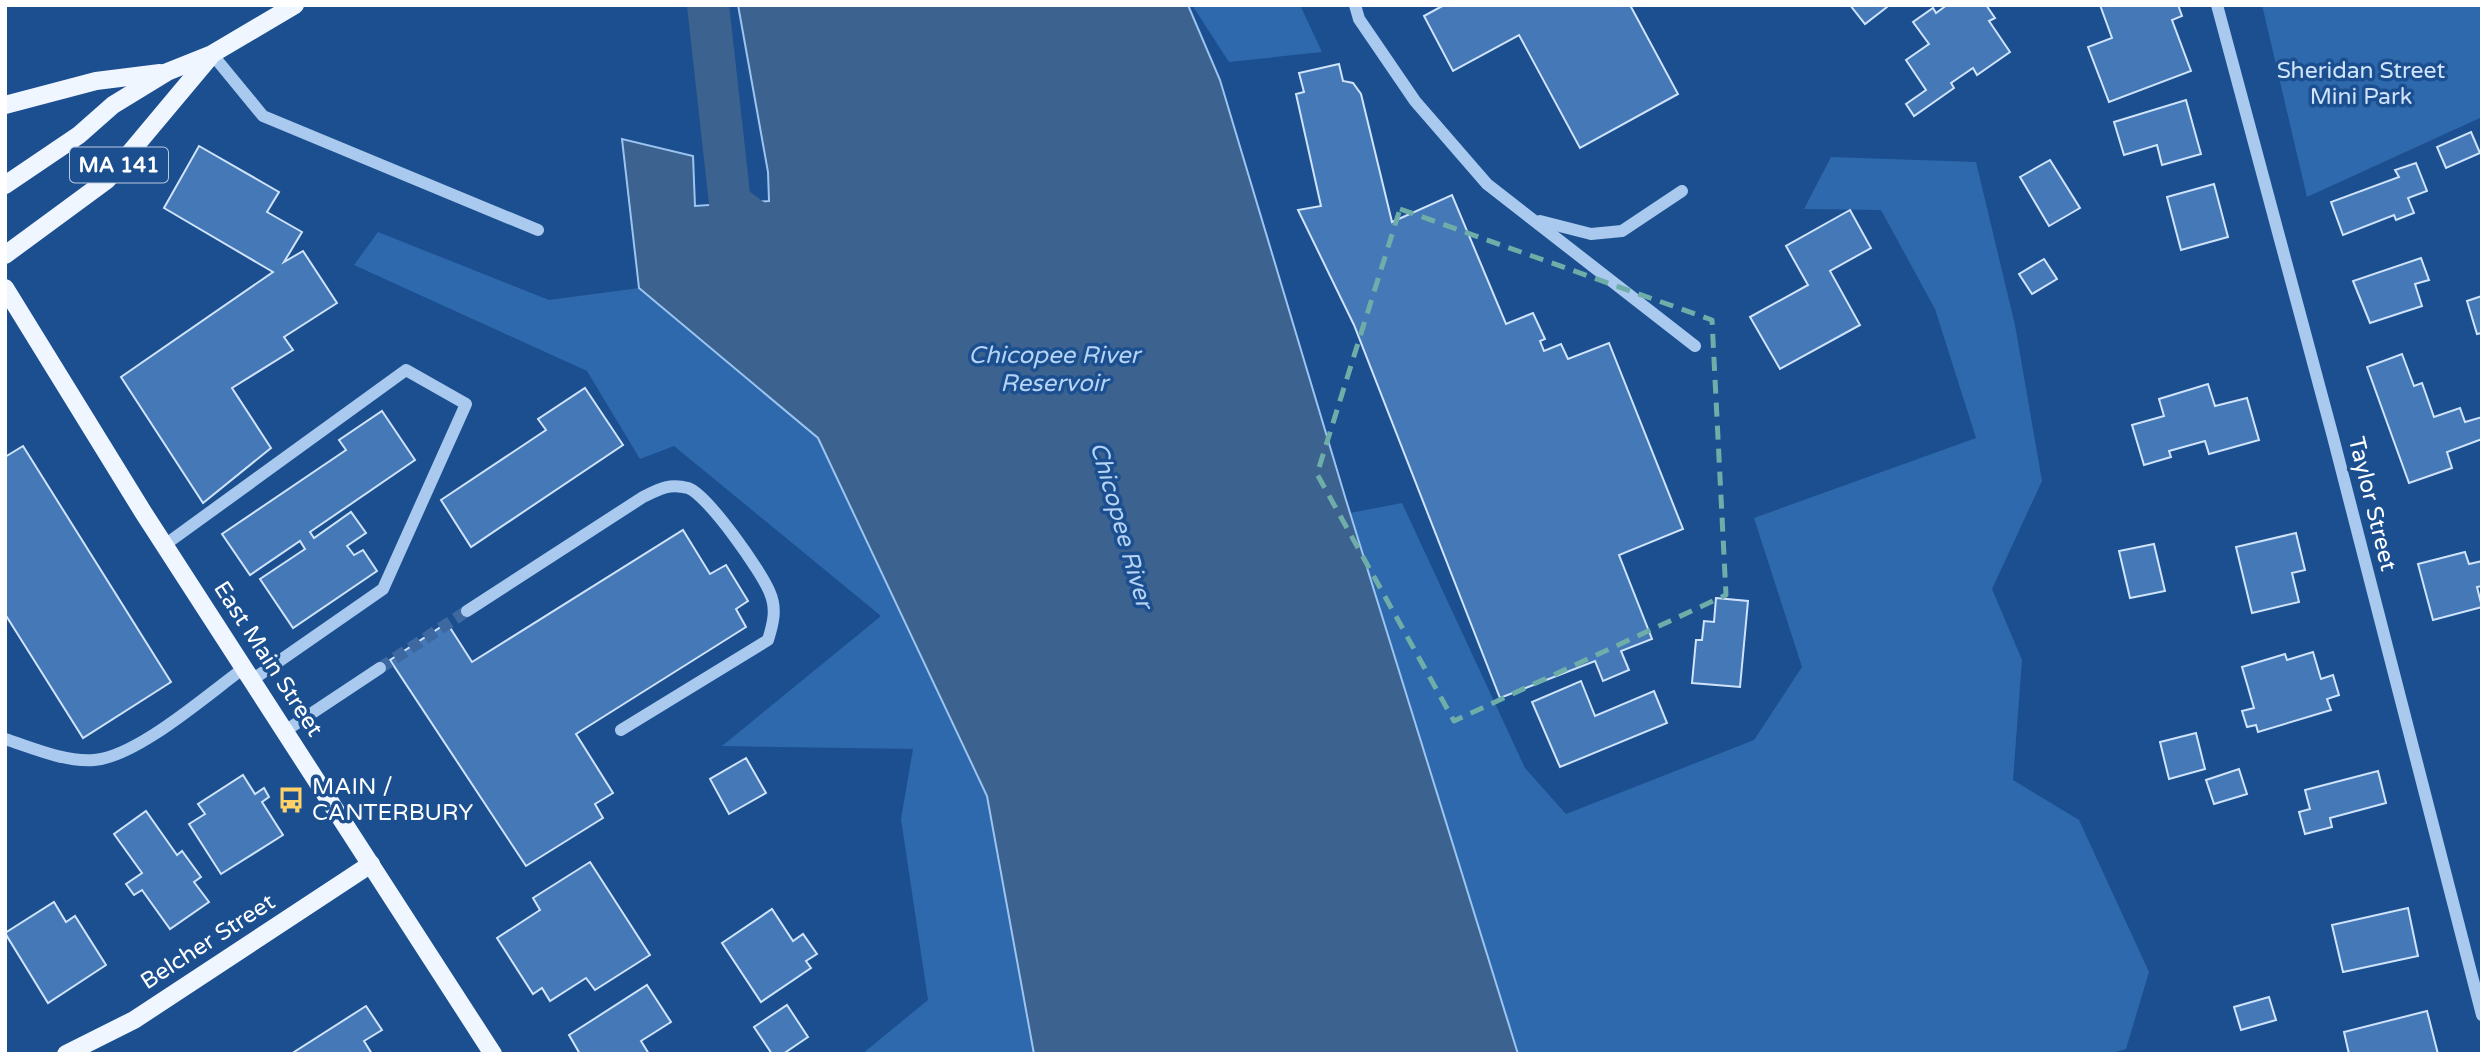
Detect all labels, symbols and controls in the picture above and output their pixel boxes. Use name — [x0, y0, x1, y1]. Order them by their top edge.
park label: Sheridan Street Mini Park — [2277, 57, 2446, 111]
road number: MA 141 — [70, 148, 168, 182]
water label: Chicopee River Reservoir — [968, 341, 1143, 398]
street label: Taylor Street — [2342, 434, 2402, 574]
water label: Chicopee River — [1083, 439, 1159, 614]
street label: East Main Street — [207, 576, 329, 742]
place label: MAIN / CANTERBURY — [312, 773, 473, 827]
bus stop icon: MAIN / CANTERBURY — [276, 785, 306, 815]
street label: Belcher Street — [136, 888, 281, 996]

